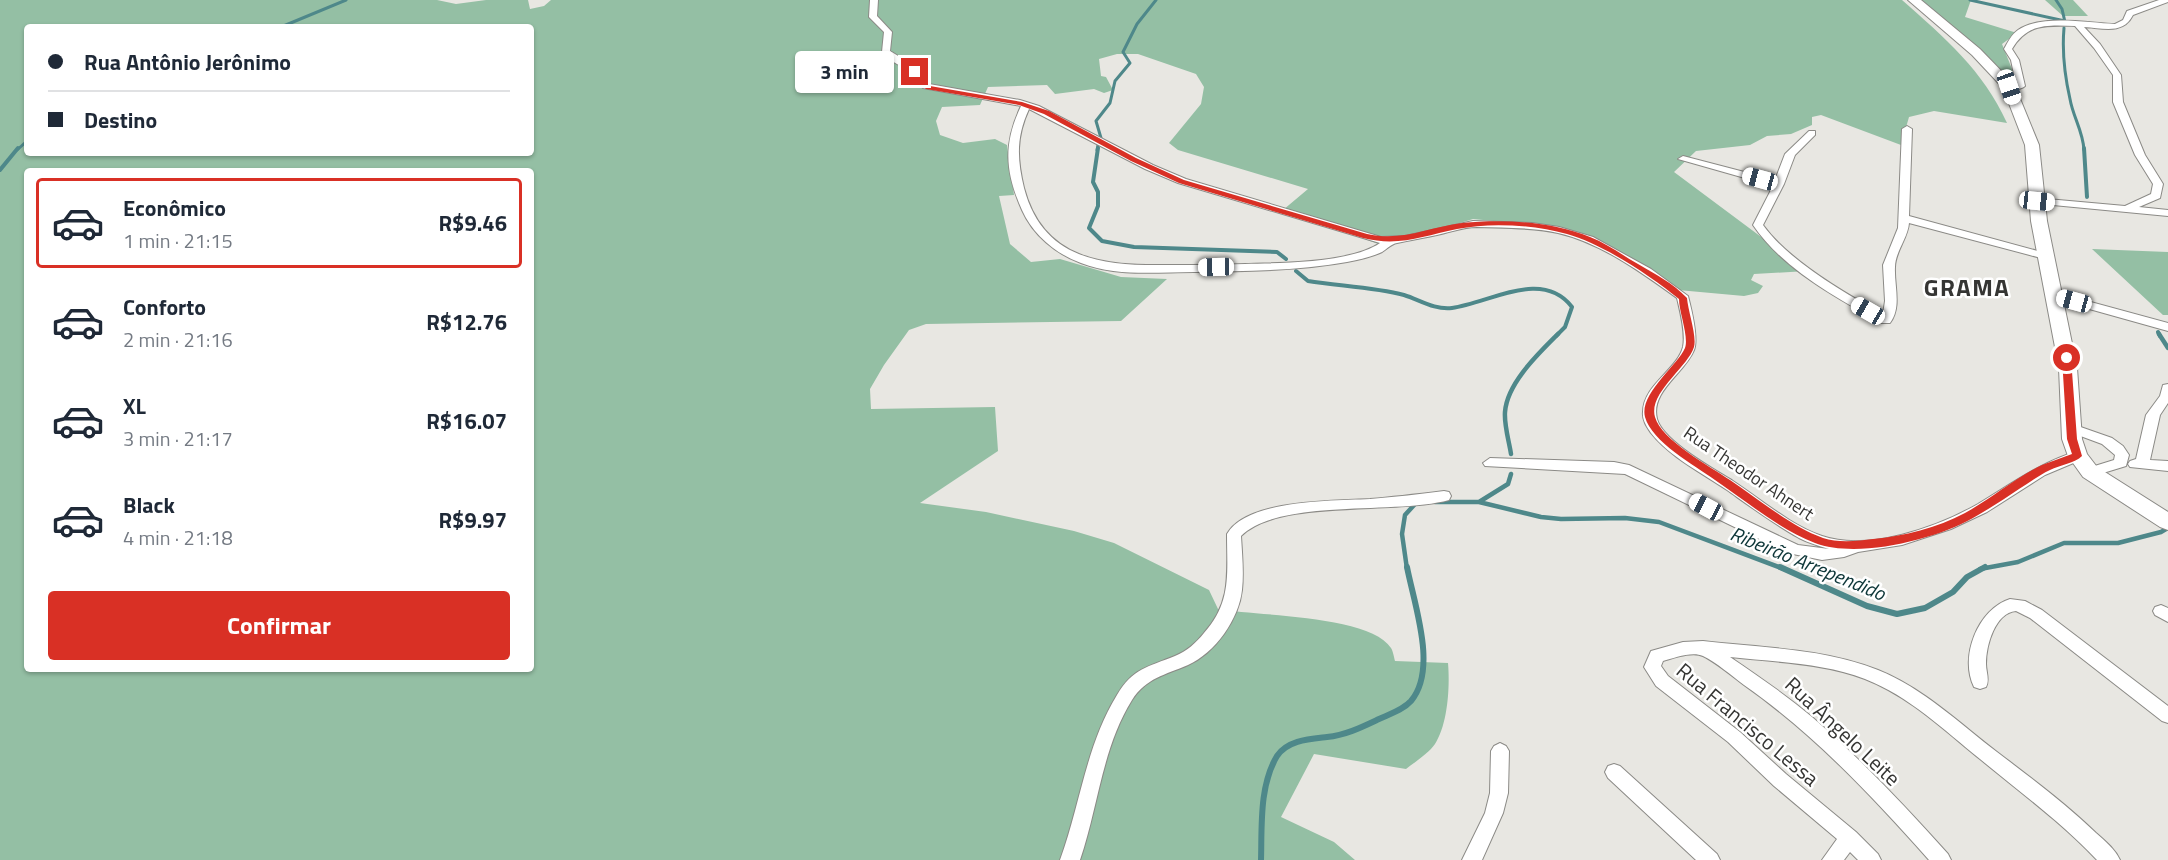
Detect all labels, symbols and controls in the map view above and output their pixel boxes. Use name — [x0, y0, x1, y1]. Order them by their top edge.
text: Rua Antônio Jerônimo — [84, 45, 291, 79]
callout: 3 min — [795, 51, 894, 93]
text: 3 min — [820, 56, 869, 87]
route end — [901, 58, 928, 85]
car — [1995, 67, 2023, 107]
text: Destino — [84, 103, 157, 137]
car — [1740, 166, 1780, 192]
car — [2018, 190, 2056, 212]
text: Econômico — [123, 191, 226, 225]
icon: car — [51, 196, 105, 250]
text: R$9.46 — [438, 206, 507, 240]
text: 1 min · 21:15 — [123, 225, 233, 256]
car — [1198, 258, 1234, 276]
district label: GRAMA — [1924, 269, 2010, 305]
car — [2054, 288, 2094, 314]
text: Conforto — [123, 290, 206, 324]
car — [1848, 294, 1888, 328]
icon: car — [51, 295, 105, 349]
text: R$12.76 — [426, 305, 507, 339]
text: 2 min · 21:16 — [123, 324, 233, 355]
route start — [2053, 344, 2080, 371]
text: XL — [123, 389, 146, 423]
icon: car — [51, 394, 105, 448]
text: R$16.07 — [426, 404, 507, 438]
street label: Rua Theodor Ahnert — [1678, 419, 1820, 527]
text: 3 min · 21:17 — [123, 423, 233, 454]
text: Black — [123, 488, 175, 522]
car — [1686, 491, 1726, 523]
icon: car — [51, 493, 105, 547]
text: R$9.97 — [438, 503, 507, 537]
water label: Ribeirão Arrependido — [1726, 518, 1891, 609]
text: 4 min · 21:18 — [123, 522, 233, 553]
button: Confirmar — [48, 591, 510, 660]
street label: Rua Francisco Lessa — [1670, 655, 1827, 794]
street label: Rua Ângelo Leite — [1778, 669, 1908, 793]

